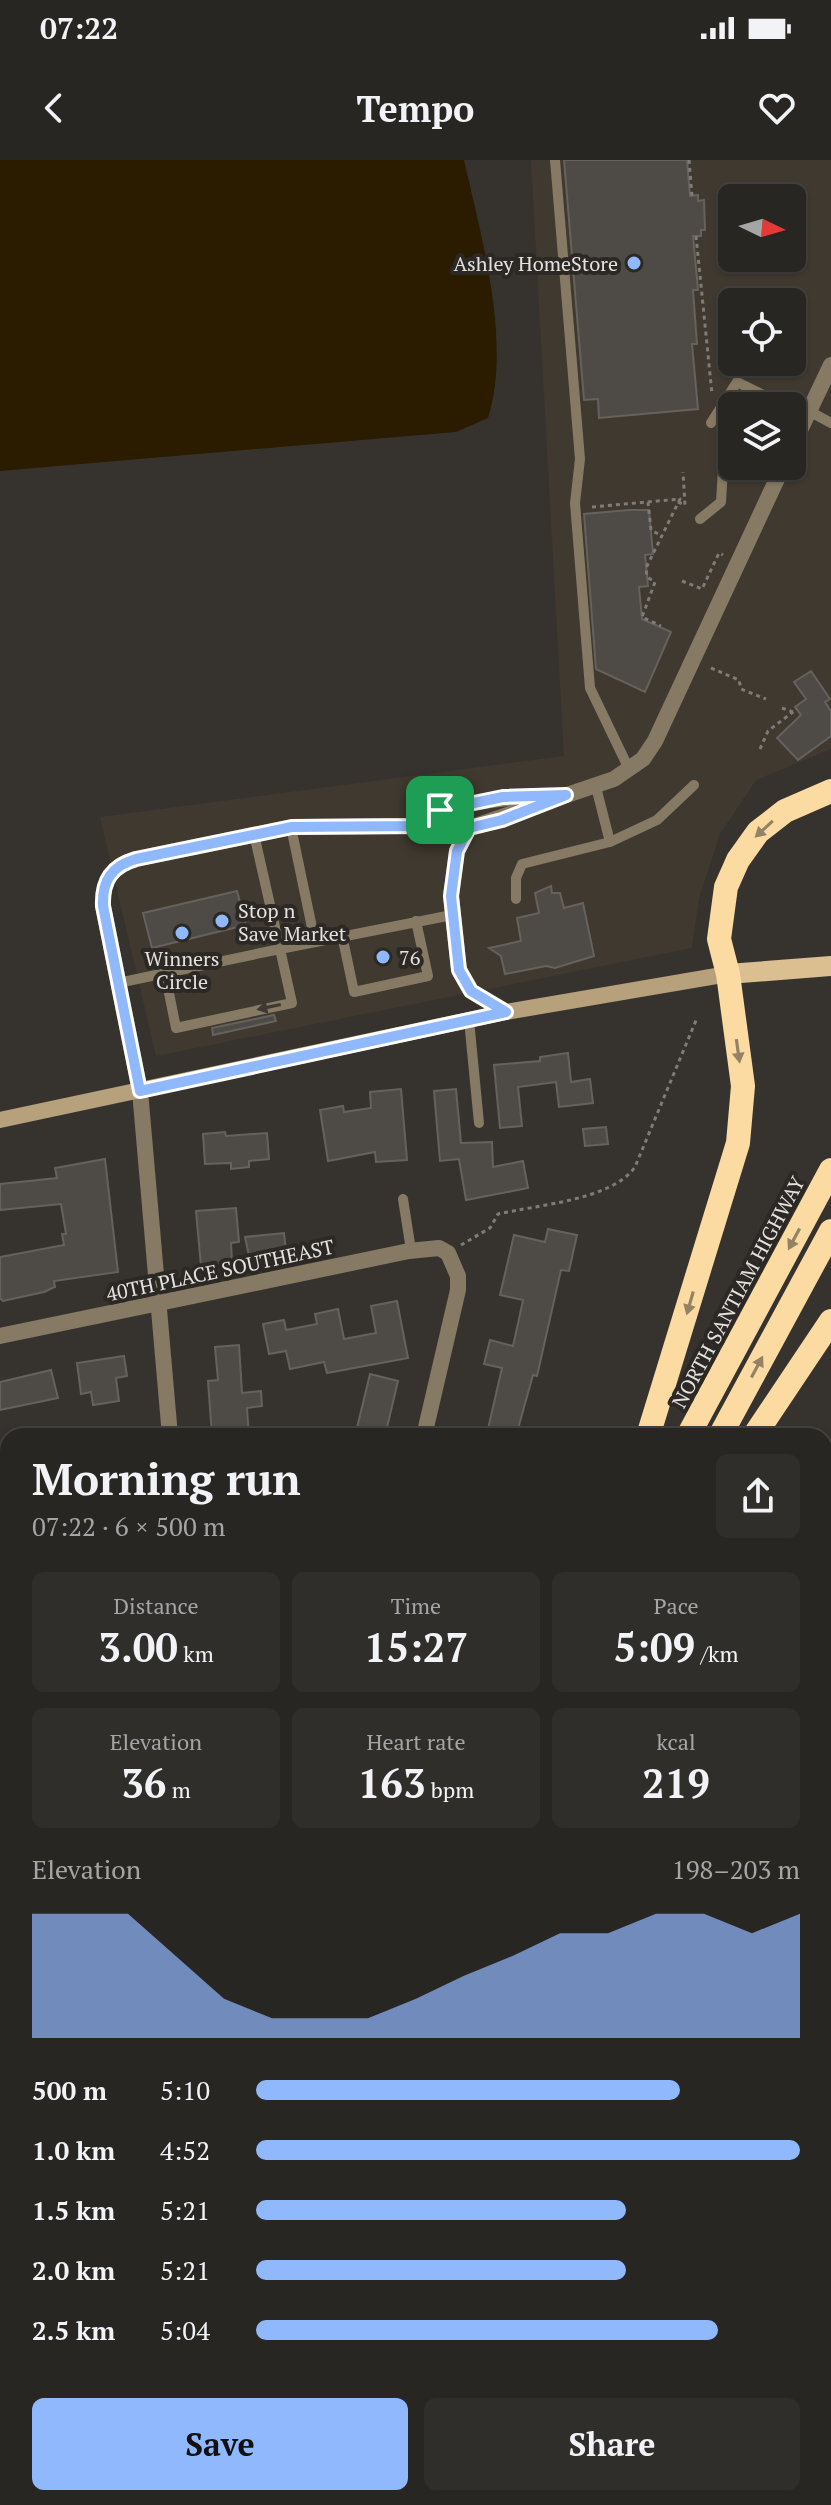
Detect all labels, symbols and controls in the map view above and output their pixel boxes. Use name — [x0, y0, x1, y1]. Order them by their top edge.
text: 07:22 — [40, 8, 118, 48]
text: Tempo — [357, 85, 474, 132]
icon: back — [32, 86, 76, 130]
icon: heart — [755, 86, 799, 130]
north arrow — [718, 184, 806, 272]
map controls — [718, 184, 806, 480]
place label: Ashley HomeStore — [453, 250, 618, 277]
marker: Ashley HomeStore — [625, 254, 643, 272]
button: locate — [718, 288, 806, 376]
button: layers — [718, 392, 806, 480]
pin — [406, 776, 474, 844]
icon: arrive — [418, 788, 462, 832]
one-way arrow — [755, 819, 774, 837]
place label: Stop n Save Market — [238, 897, 347, 947]
marker: Stop n Save Market — [213, 912, 231, 930]
marker: Winners Circle — [173, 924, 191, 942]
place label: 76 — [399, 944, 421, 971]
place label: Winners Circle — [145, 945, 219, 995]
marker: 76 — [374, 948, 392, 966]
one-way arrow — [256, 1001, 281, 1014]
one-way arrow — [732, 1039, 745, 1064]
street label: NORTH SANTIAM HIGHWAY — [665, 1171, 811, 1413]
one-way arrow — [787, 1228, 801, 1250]
street label: 40TH PLACE SOUTHEAST — [104, 1233, 336, 1307]
one-way arrow — [684, 1291, 696, 1316]
one-way arrow — [750, 1356, 764, 1379]
text: Morning run — [32, 1449, 301, 1508]
button: share — [716, 1454, 800, 1538]
text: 07:22 · 6 × 500 m — [32, 1509, 226, 1543]
text: Distance — [114, 1591, 199, 1620]
text: Time — [391, 1591, 441, 1620]
text: Pace — [653, 1591, 699, 1620]
text: 3.00 — [98, 1620, 178, 1673]
text: 15:27 — [364, 1620, 468, 1673]
text: 5:09 — [614, 1620, 695, 1673]
text: km — [178, 1639, 214, 1668]
text: /km — [695, 1639, 738, 1668]
text: Elevation — [110, 1727, 202, 1756]
text: Heart rate — [367, 1727, 465, 1756]
text: kcal — [656, 1727, 696, 1756]
text: 36 — [121, 1756, 166, 1809]
text: 163 — [358, 1756, 426, 1809]
text: 219 — [642, 1756, 710, 1809]
text: m — [166, 1775, 191, 1804]
text: bpm — [426, 1775, 474, 1804]
text: Elevation — [32, 1852, 141, 1886]
text: 198–203 m — [672, 1852, 800, 1886]
text: 500 m — [32, 2073, 107, 2107]
text: 5:10 — [160, 2073, 210, 2107]
text: 1.0 km — [32, 2133, 115, 2167]
text: 4:52 — [160, 2133, 210, 2167]
text: 1.5 km — [32, 2193, 115, 2227]
text: 5:21 — [160, 2193, 210, 2227]
text: 2.0 km — [32, 2253, 115, 2287]
text: 5:21 — [160, 2253, 210, 2287]
text: 2.5 km — [32, 2313, 115, 2347]
text: 5:04 — [160, 2313, 210, 2347]
button: Save — [32, 2398, 408, 2490]
button: Share — [424, 2398, 800, 2490]

